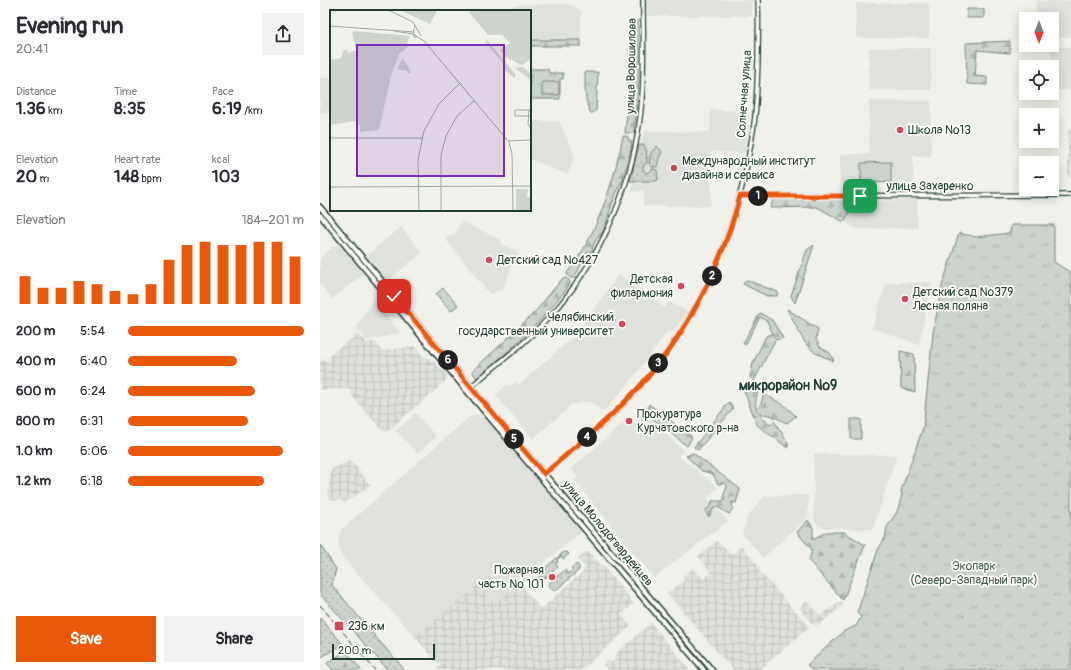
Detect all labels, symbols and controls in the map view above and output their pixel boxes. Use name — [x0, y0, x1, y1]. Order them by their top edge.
inset map — [330, 10, 531, 211]
text: Evening run — [16, 12, 124, 40]
north arrow — [1019, 12, 1059, 52]
map controls — [1019, 12, 1059, 196]
button: share — [262, 13, 304, 55]
street label: улица Ворошилова — [623, 18, 640, 115]
text: 20:41 — [16, 41, 48, 57]
street label: Солнечная улица — [734, 49, 755, 138]
button: locate — [1019, 60, 1059, 100]
text: Distance — [16, 85, 56, 98]
text: Time — [114, 85, 137, 98]
text: Pace — [212, 85, 234, 98]
text: 1.36 — [16, 98, 46, 119]
text: 8:35 — [114, 98, 146, 119]
text: 6:19 — [212, 98, 242, 119]
text: km — [46, 104, 63, 117]
text: /km — [242, 104, 263, 117]
button: + — [1019, 108, 1059, 148]
place label: Школа №13 — [908, 123, 971, 138]
marker: Школа №13 — [895, 125, 905, 135]
text: Elevation — [16, 153, 58, 166]
text: Heart rate — [114, 153, 160, 166]
text: kcal — [212, 153, 230, 166]
place label: Международный институт дизайна и сервиса — [682, 154, 815, 183]
button: − — [1019, 156, 1059, 196]
marker: Международный институт дизайна и сервиса — [669, 163, 679, 173]
text: 20 — [16, 166, 37, 187]
text: 148 — [114, 166, 139, 187]
text: 103 — [212, 166, 240, 187]
text: m — [37, 172, 49, 185]
text: bpm — [139, 172, 162, 185]
pin — [843, 179, 877, 213]
street label: улица Захаренко — [885, 179, 974, 194]
icon: arrive — [849, 185, 871, 207]
pin: 1 — [748, 186, 768, 206]
text: 1 — [756, 189, 760, 202]
text: Elevation — [16, 212, 66, 228]
text: 184–201 m — [242, 212, 304, 228]
place label: Детский сад №427 — [496, 253, 599, 268]
marker: Детский сад №427 — [484, 255, 494, 265]
pin: 2 — [702, 266, 722, 286]
text: 2 — [709, 269, 715, 282]
place label: Детская филармония — [610, 272, 673, 301]
pin — [377, 279, 411, 313]
marker: Детская филармония — [676, 281, 686, 291]
icon: check — [383, 285, 405, 307]
place label: Детский сад №379 Лесная поляна — [912, 285, 1013, 314]
marker: Детский сад №379 Лесная поляна — [900, 294, 910, 304]
place label: Челябинский государственный университет — [459, 310, 614, 339]
marker: Челябинский государственный университет — [617, 319, 627, 329]
text: 200 m — [16, 323, 55, 339]
text: 5:54 — [80, 323, 105, 339]
pin: 6 — [438, 350, 458, 370]
text: 400 m — [16, 353, 56, 369]
text: 6:40 — [80, 353, 107, 369]
text: 6 — [445, 353, 451, 366]
pin: 3 — [648, 353, 668, 373]
text: 3 — [655, 356, 661, 369]
district label: микрорайон №9 — [739, 377, 837, 394]
text: 600 m — [16, 383, 56, 399]
text: 6:24 — [80, 383, 106, 399]
place label: Прокуратура Курчатовского р-на — [637, 407, 739, 436]
text: 800 m — [16, 413, 55, 429]
text: 6:31 — [80, 413, 103, 429]
marker: Прокуратура Курчатовского р-на — [624, 416, 634, 426]
pin: 4 — [577, 427, 597, 447]
pin: 5 — [504, 429, 524, 449]
text: 4 — [584, 430, 590, 443]
text: 5 — [511, 432, 517, 445]
text: 1.0 km — [16, 443, 53, 459]
text: 6:06 — [80, 443, 107, 459]
text: 1.2 km — [16, 473, 51, 489]
text: 6:18 — [80, 473, 103, 489]
street label: улица Молодогвардейцев — [558, 477, 656, 589]
park label: Экопарк (Северо-Западный парк) — [910, 559, 1038, 588]
place label: Пожарная часть № 101 — [478, 563, 544, 592]
marker: Пожарная часть № 101 — [547, 572, 557, 582]
button: Save — [16, 616, 156, 662]
button: Share — [164, 616, 304, 662]
place label: 236 км — [348, 619, 385, 634]
marker: 236 км — [333, 620, 345, 632]
scale bar — [332, 642, 435, 661]
text: 200 m — [338, 644, 371, 657]

